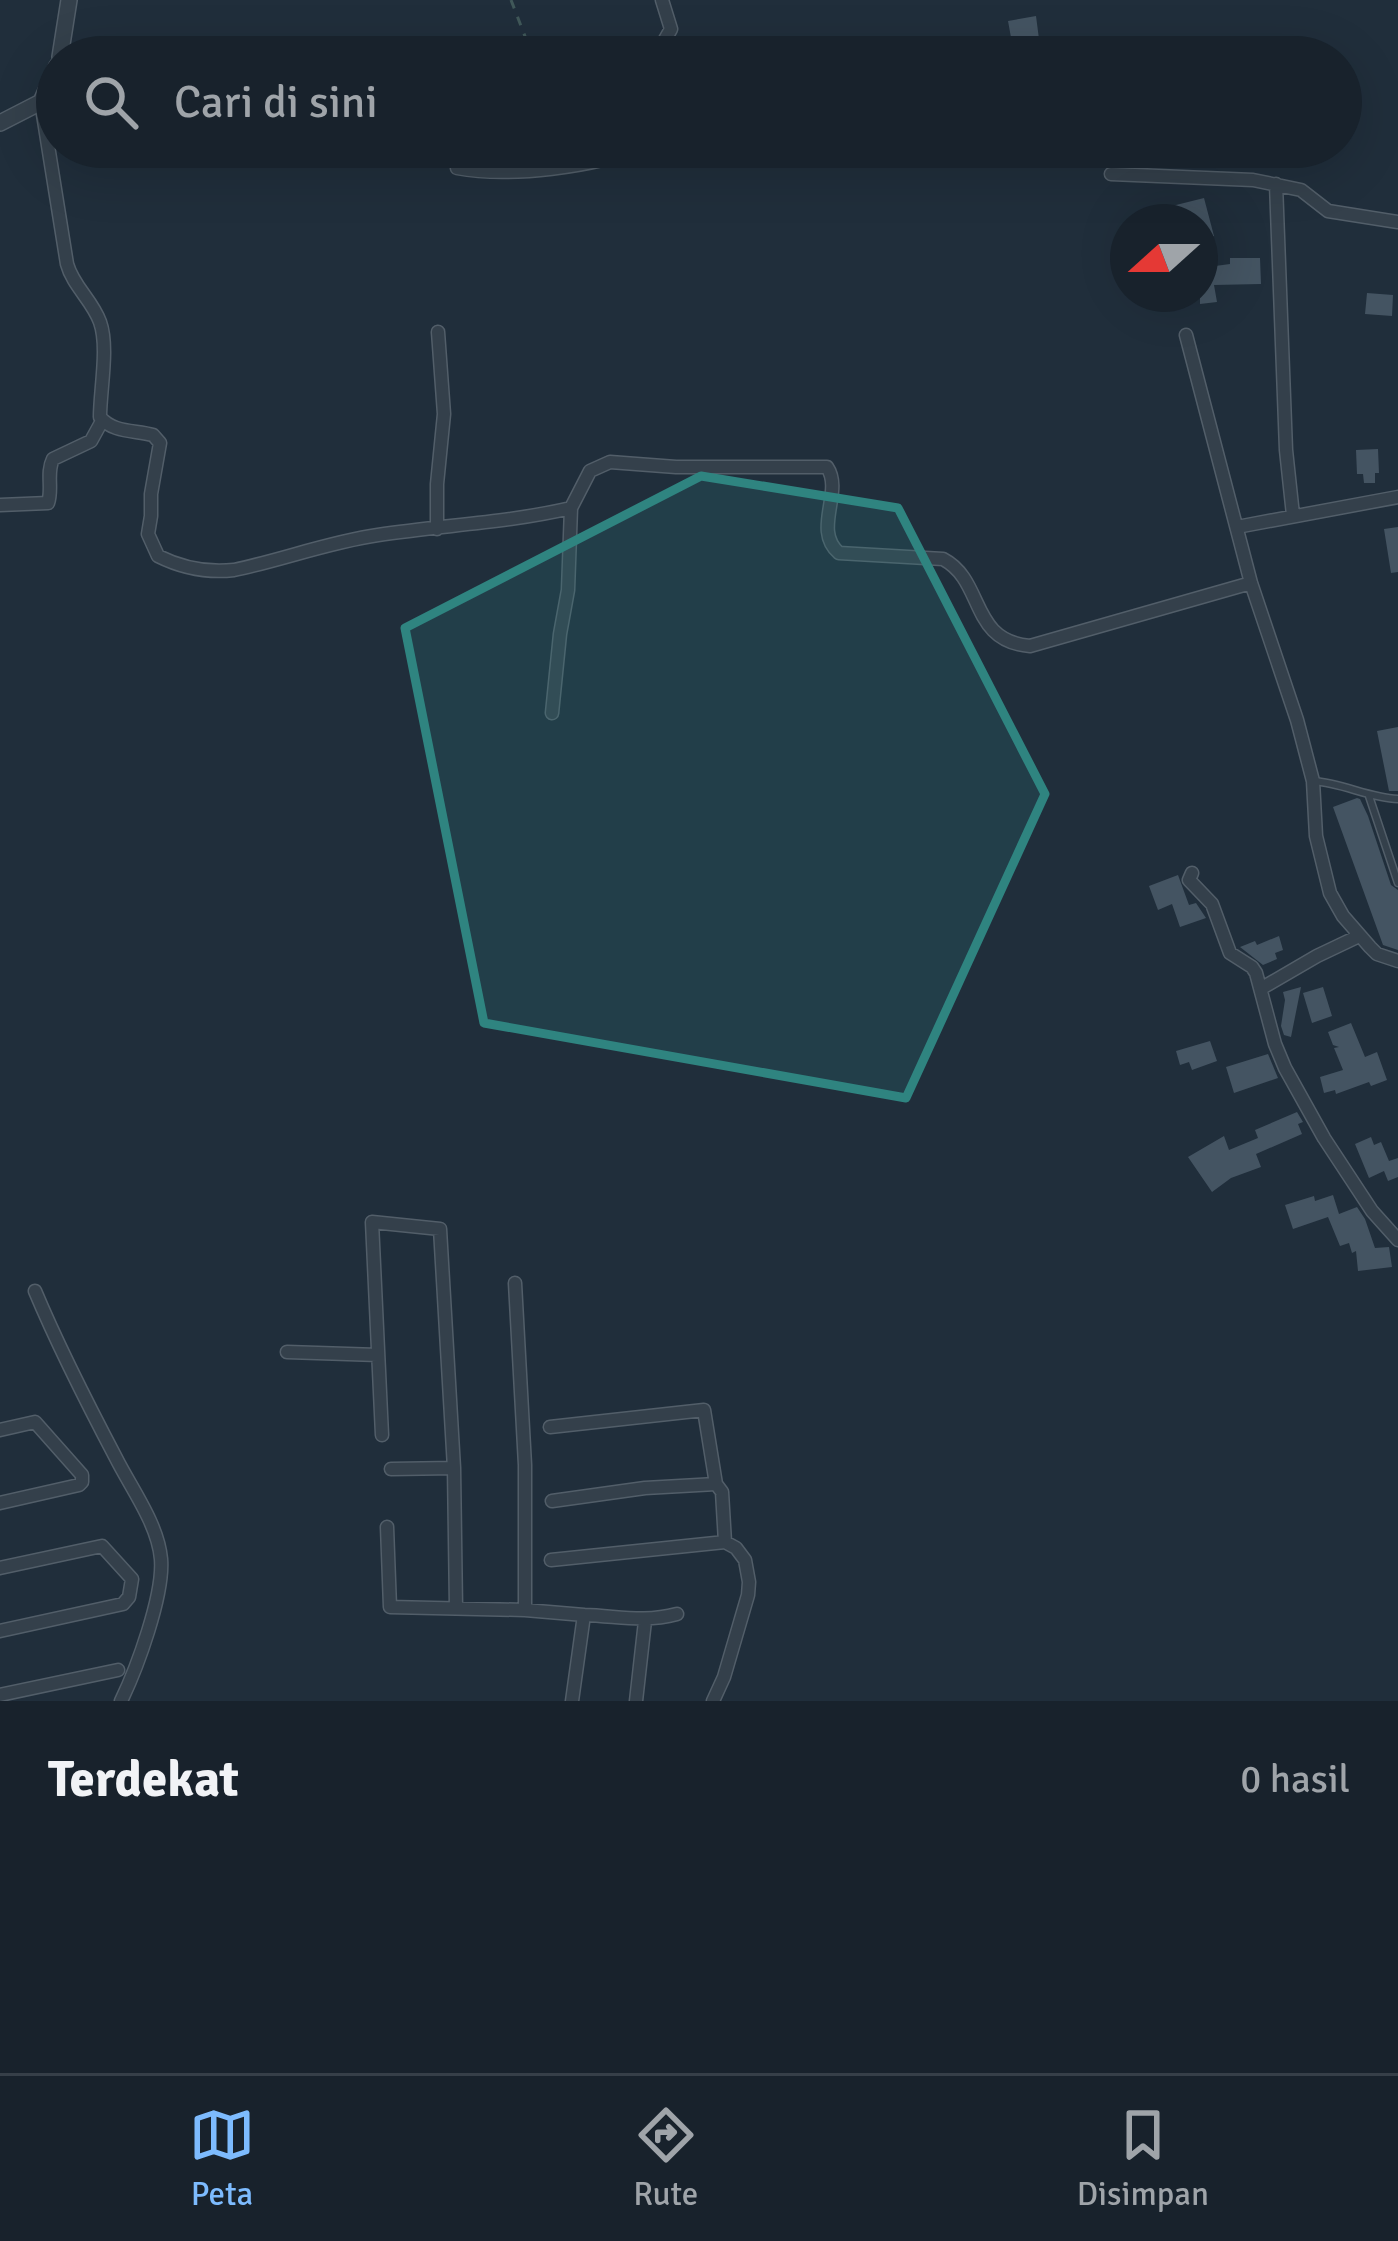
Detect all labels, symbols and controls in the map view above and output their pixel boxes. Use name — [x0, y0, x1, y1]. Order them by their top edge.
search box — [36, 36, 1362, 168]
icon: search — [78, 69, 144, 135]
text: Cari di sini — [174, 75, 378, 130]
north arrow — [1110, 204, 1218, 312]
text: Terdekat — [48, 1748, 239, 1811]
text: 0 hasil — [1240, 1755, 1350, 1803]
tab: Peta — [189, 2102, 255, 2215]
tab: Rute — [633, 2102, 699, 2215]
tab: Disimpan — [1077, 2102, 1209, 2215]

